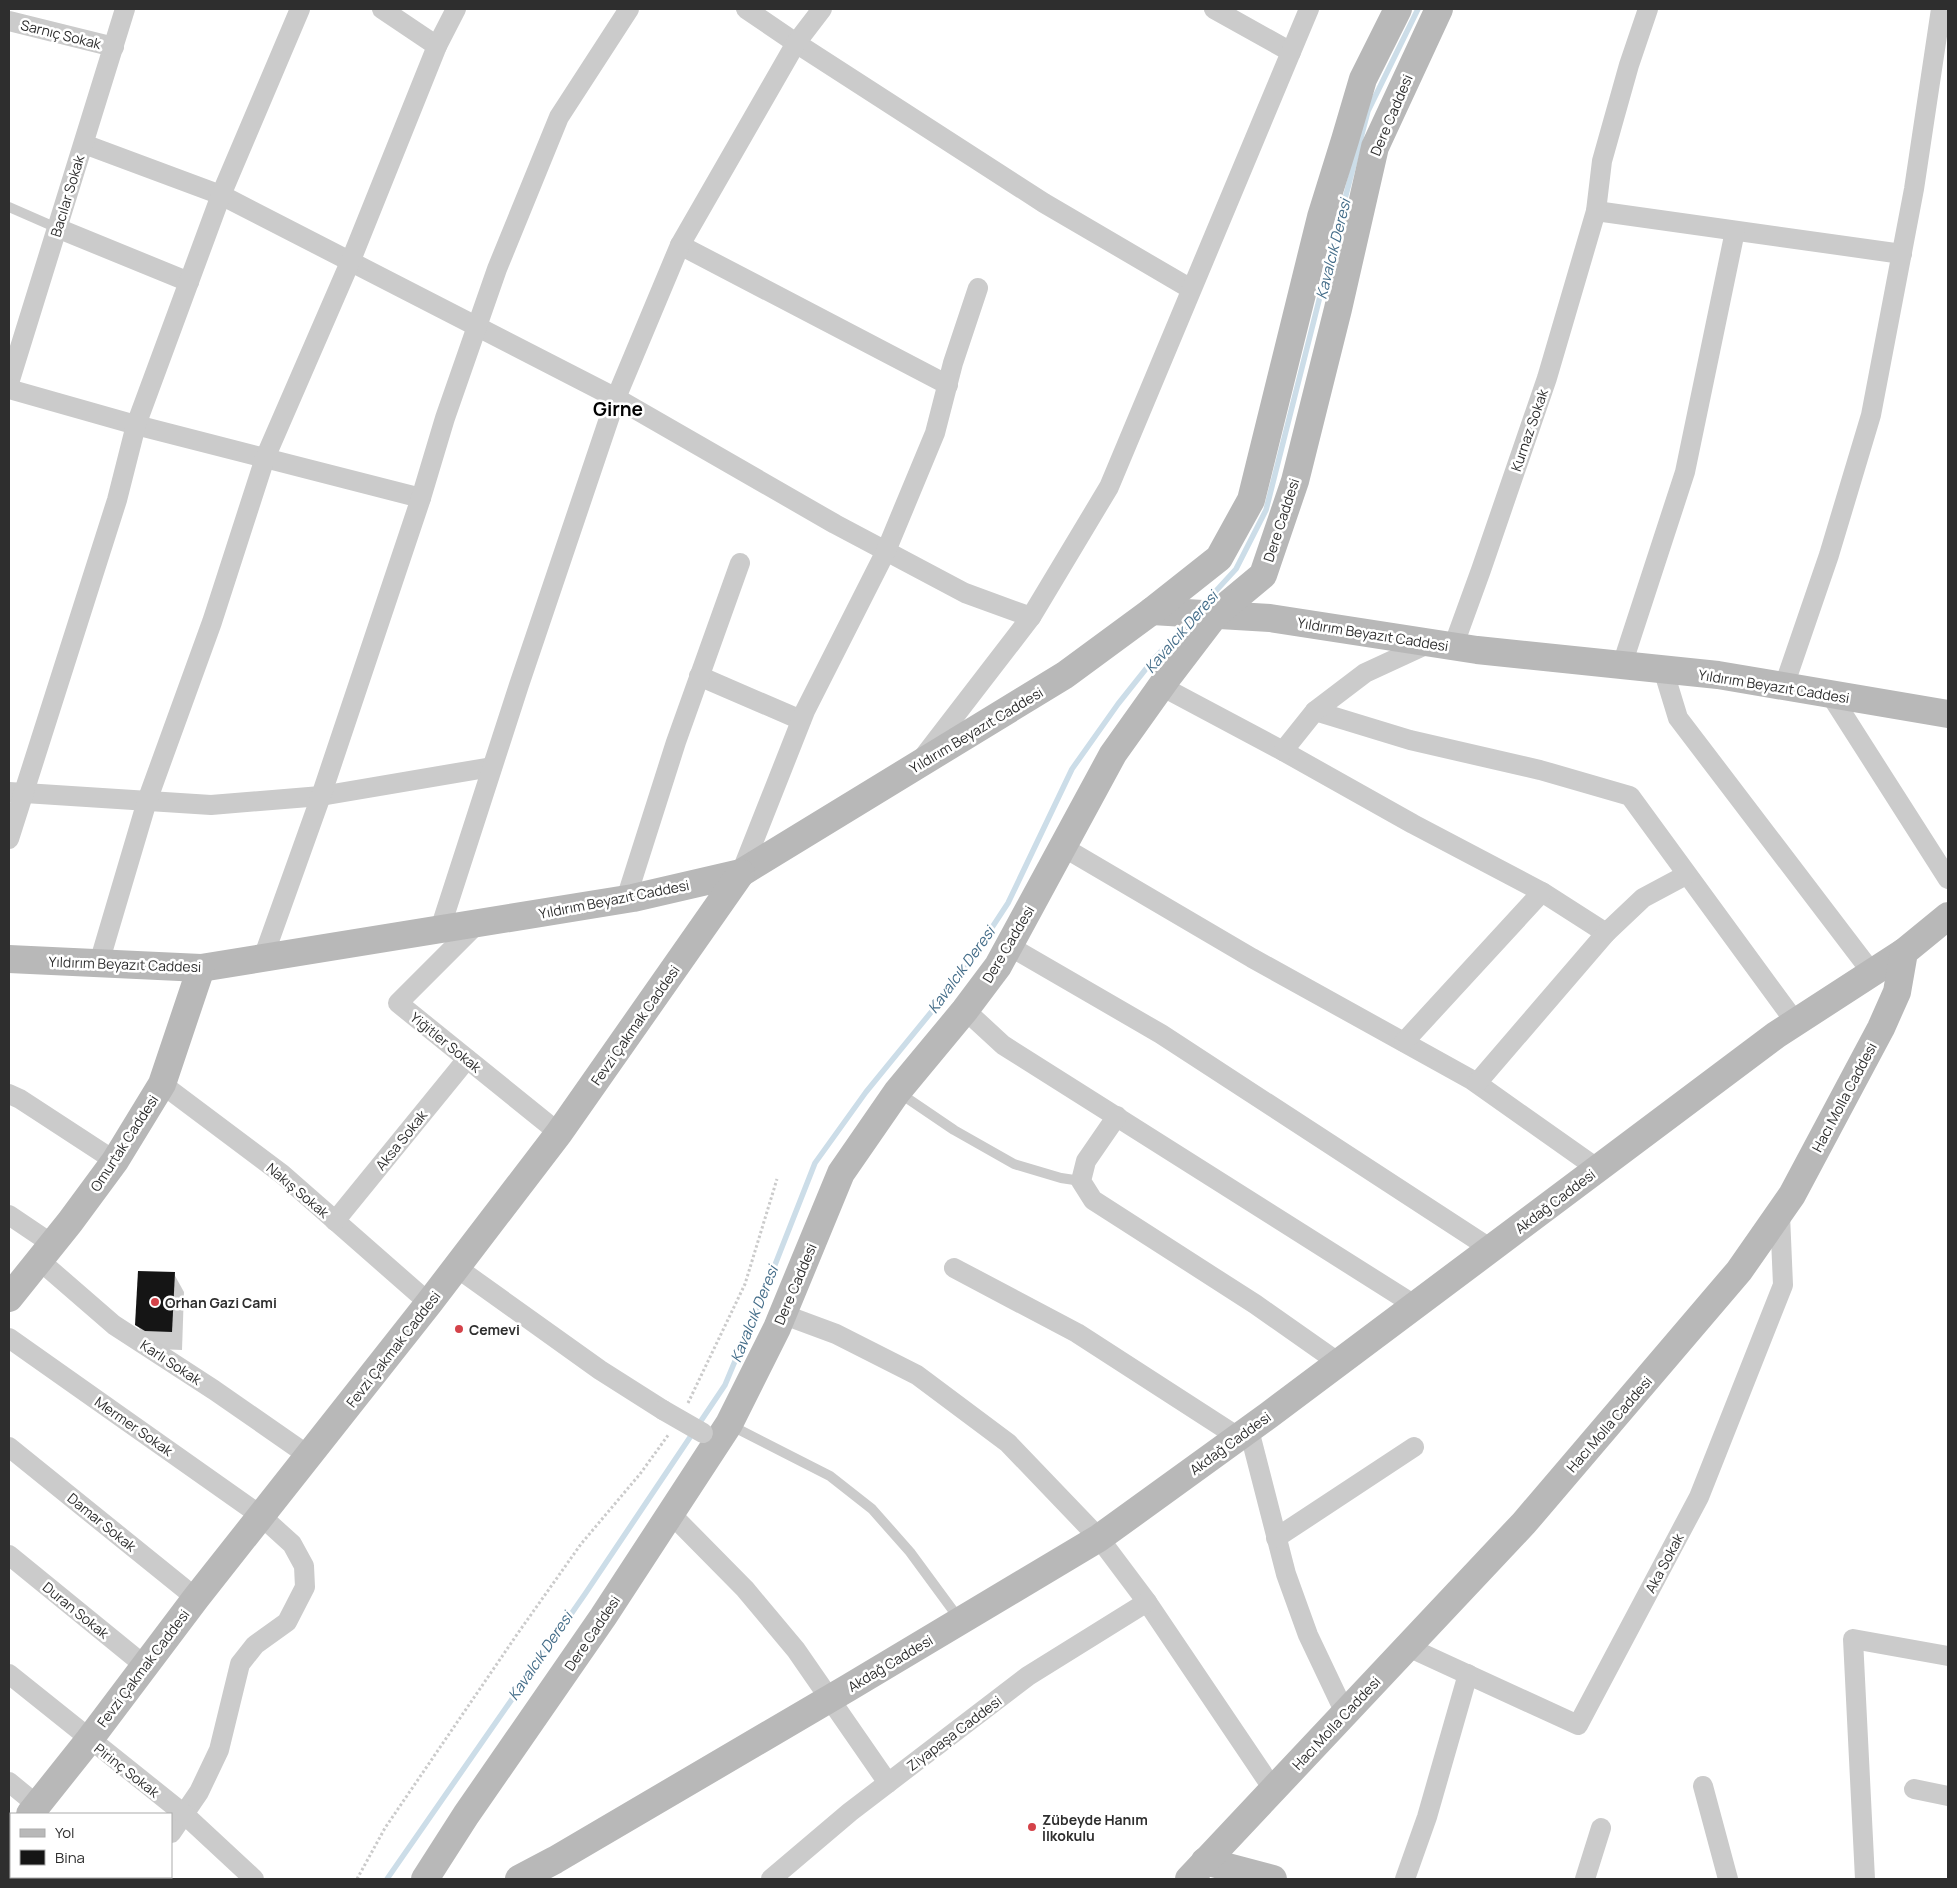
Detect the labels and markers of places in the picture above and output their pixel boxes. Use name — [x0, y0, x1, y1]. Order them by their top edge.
place label: Orhan Gazi Cami — [165, 1293, 277, 1312]
marker: Orhan Gazi Cami — [149, 1296, 161, 1308]
place label: Cemevi — [469, 1320, 520, 1339]
marker: Cemevi — [453, 1323, 465, 1335]
place label: Zübeyde Hanım İlkokulu — [1042, 1810, 1148, 1845]
marker: Zübeyde Hanım İlkokulu — [1026, 1821, 1038, 1833]

